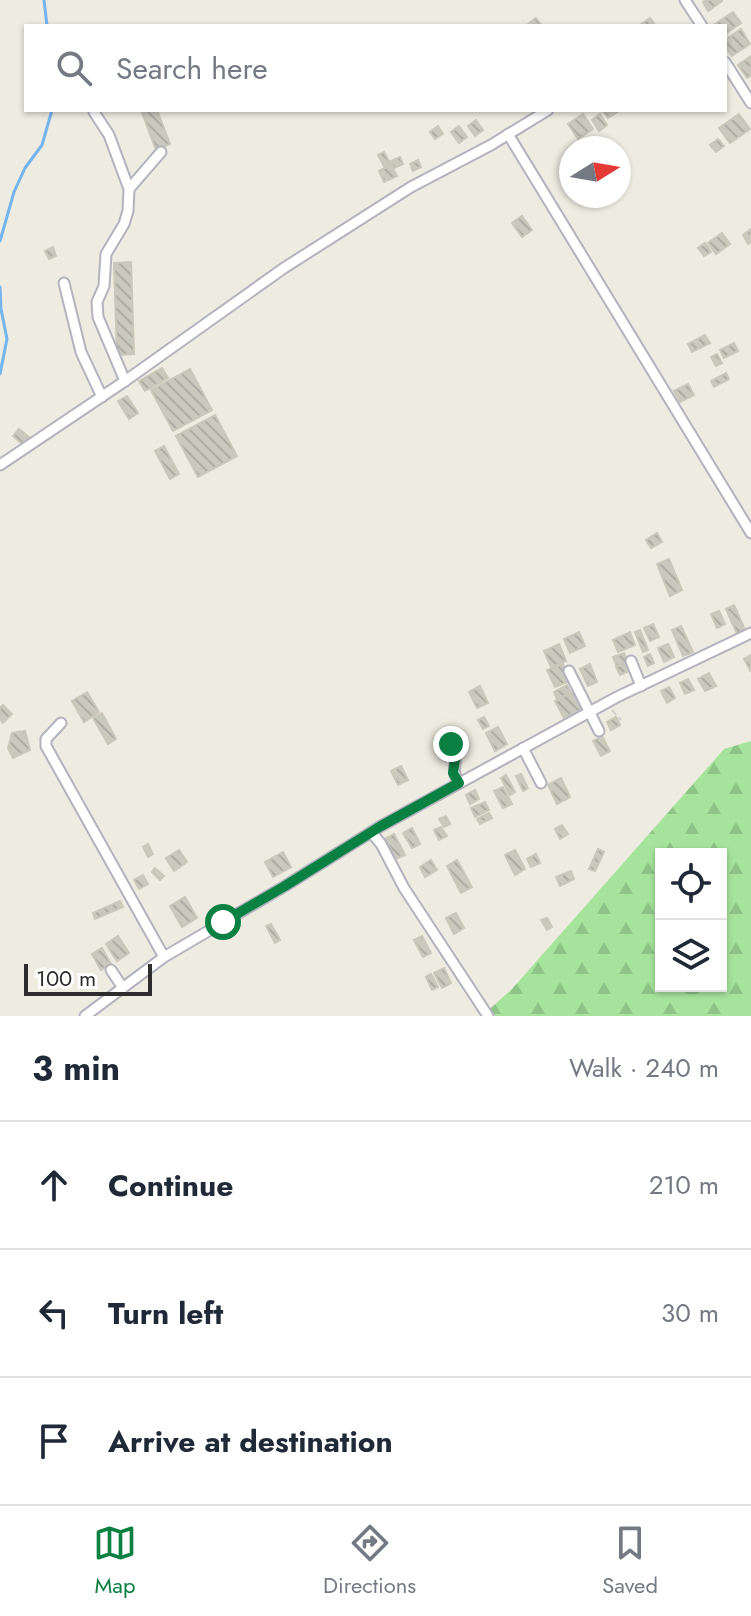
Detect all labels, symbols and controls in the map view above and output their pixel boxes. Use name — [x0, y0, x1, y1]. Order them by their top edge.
search box — [24, 24, 727, 112]
icon: search — [52, 46, 96, 90]
text: Search here — [116, 47, 268, 90]
north arrow — [559, 136, 631, 208]
route end — [433, 726, 469, 762]
map controls — [655, 848, 727, 992]
button: locate — [655, 848, 727, 920]
route start — [205, 904, 241, 940]
button: layers — [655, 920, 727, 992]
scale bar — [24, 960, 152, 996]
text: 100 m — [36, 962, 96, 994]
text: 3 min — [32, 1044, 120, 1093]
text: Walk · 240 m — [569, 1049, 719, 1087]
icon: ahead — [32, 1163, 76, 1207]
text: Continue — [108, 1164, 234, 1207]
text: 210 m — [649, 1166, 719, 1204]
icon: left — [32, 1291, 76, 1335]
text: Turn left — [108, 1292, 223, 1335]
text: 30 m — [661, 1294, 719, 1332]
icon: arrive — [32, 1419, 76, 1463]
text: Arrive at destination — [108, 1420, 393, 1463]
tab: Map — [93, 1521, 137, 1601]
tab: Directions — [323, 1521, 416, 1601]
tab: Saved — [602, 1521, 658, 1601]

